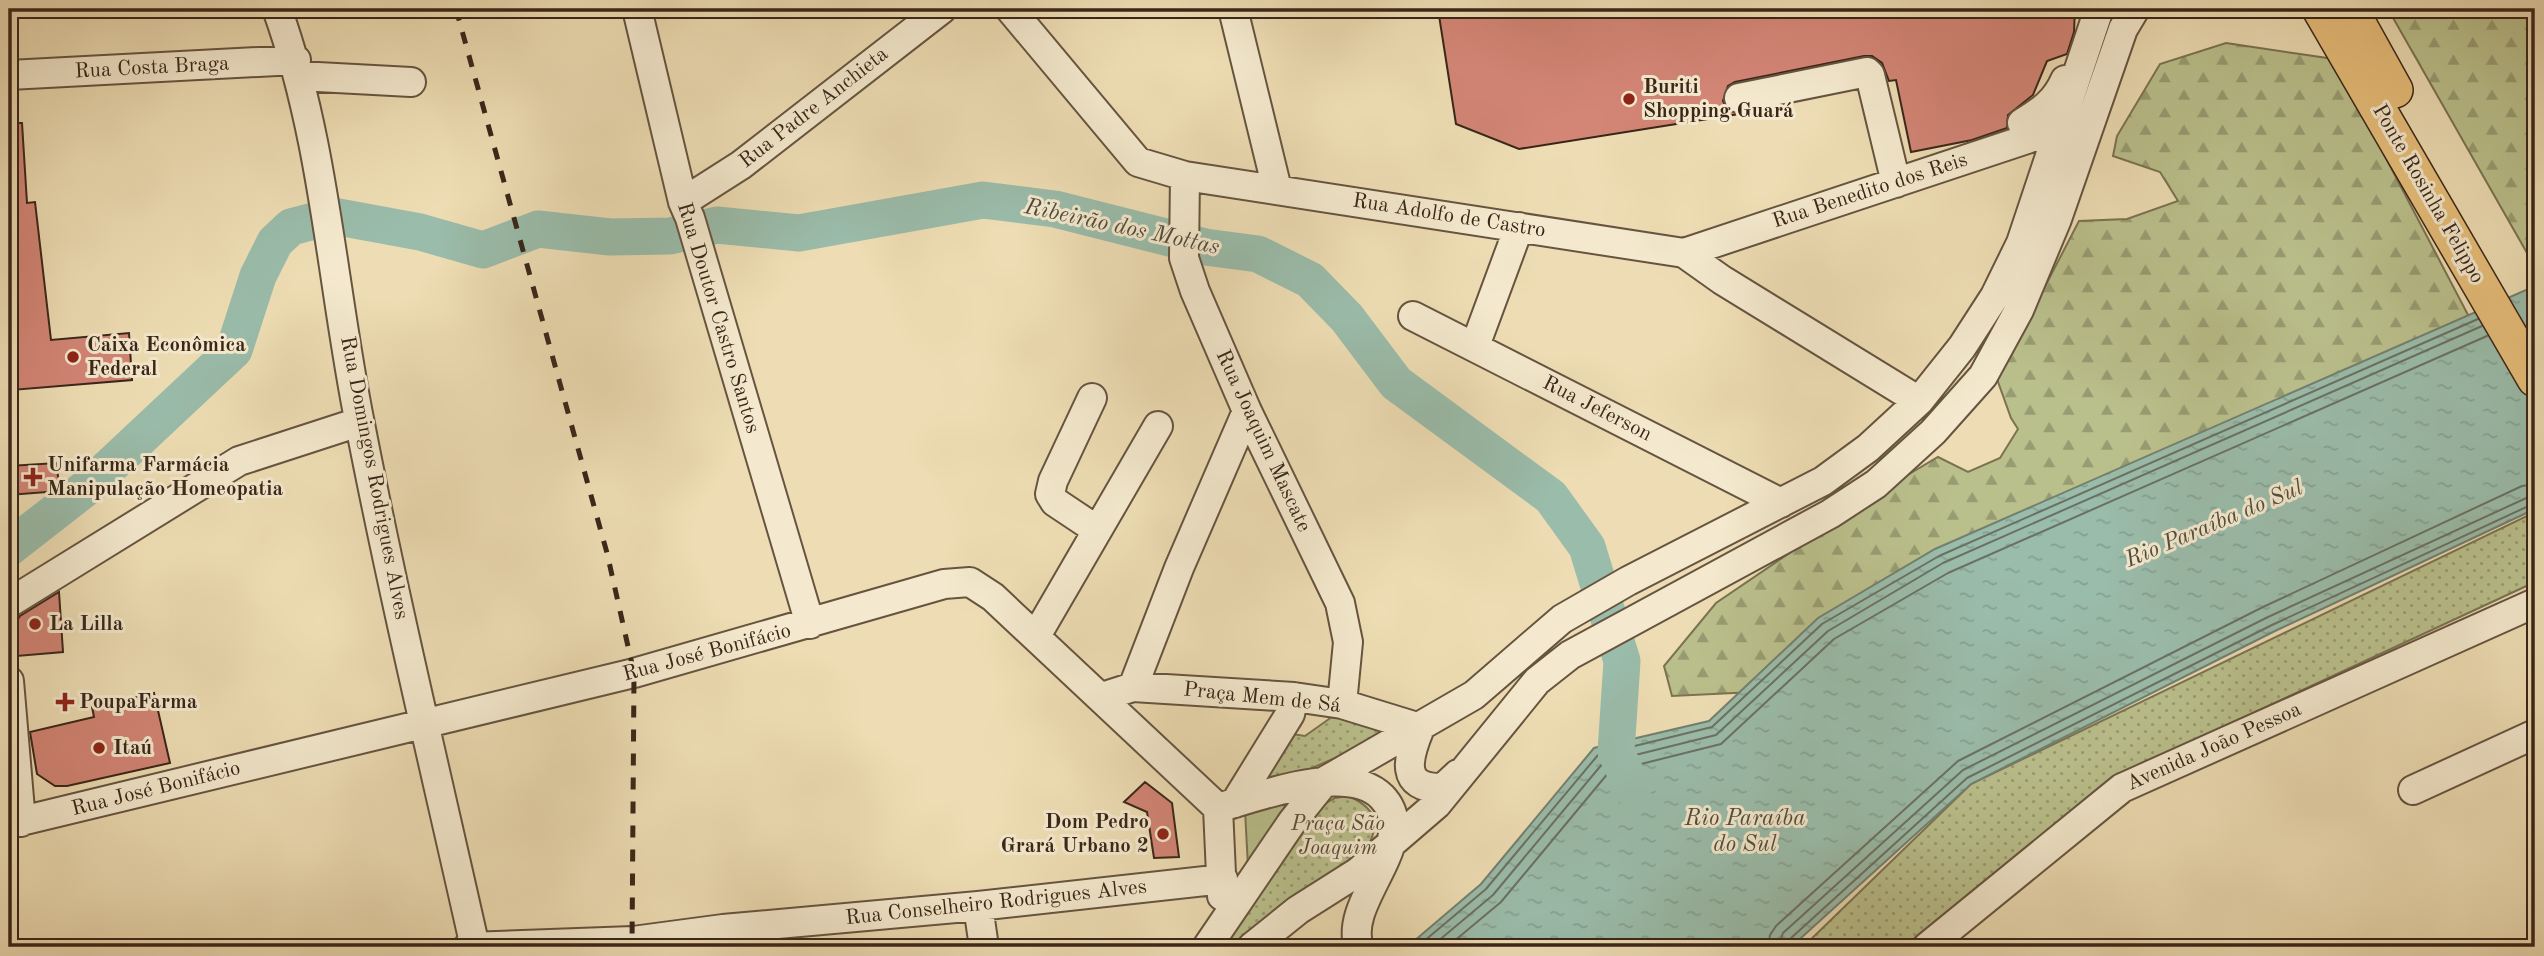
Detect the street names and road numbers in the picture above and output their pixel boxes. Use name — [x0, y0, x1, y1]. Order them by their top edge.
street label: Rua Padre Anchieta — [736, 44, 892, 172]
street label: Rua Costa Braga — [74, 53, 230, 83]
street label: Ponte Rosinha Felippo — [2368, 101, 2488, 287]
street label: Rua Benedito dos Reis — [1770, 150, 1970, 232]
street label: Rua Adolfo de Castro — [1351, 190, 1547, 242]
street label: Rua Doutor Castro Santos — [673, 200, 763, 436]
street label: Rua Domingos Rodrigues Alves — [336, 335, 412, 621]
street label: Rua Joaquim Mascate — [1212, 347, 1314, 535]
street label: Rua Jeferson — [1539, 373, 1655, 445]
street label: Rua José Bonifácio — [621, 620, 793, 686]
street label: Praça Mem de Sá — [1182, 679, 1342, 717]
street label: Avenida João Pessoa — [2123, 699, 2305, 795]
street label: Rua José Bonifácio — [69, 758, 243, 820]
street label: Rua Conselheiro Rodrigues Alves — [844, 877, 1148, 929]

